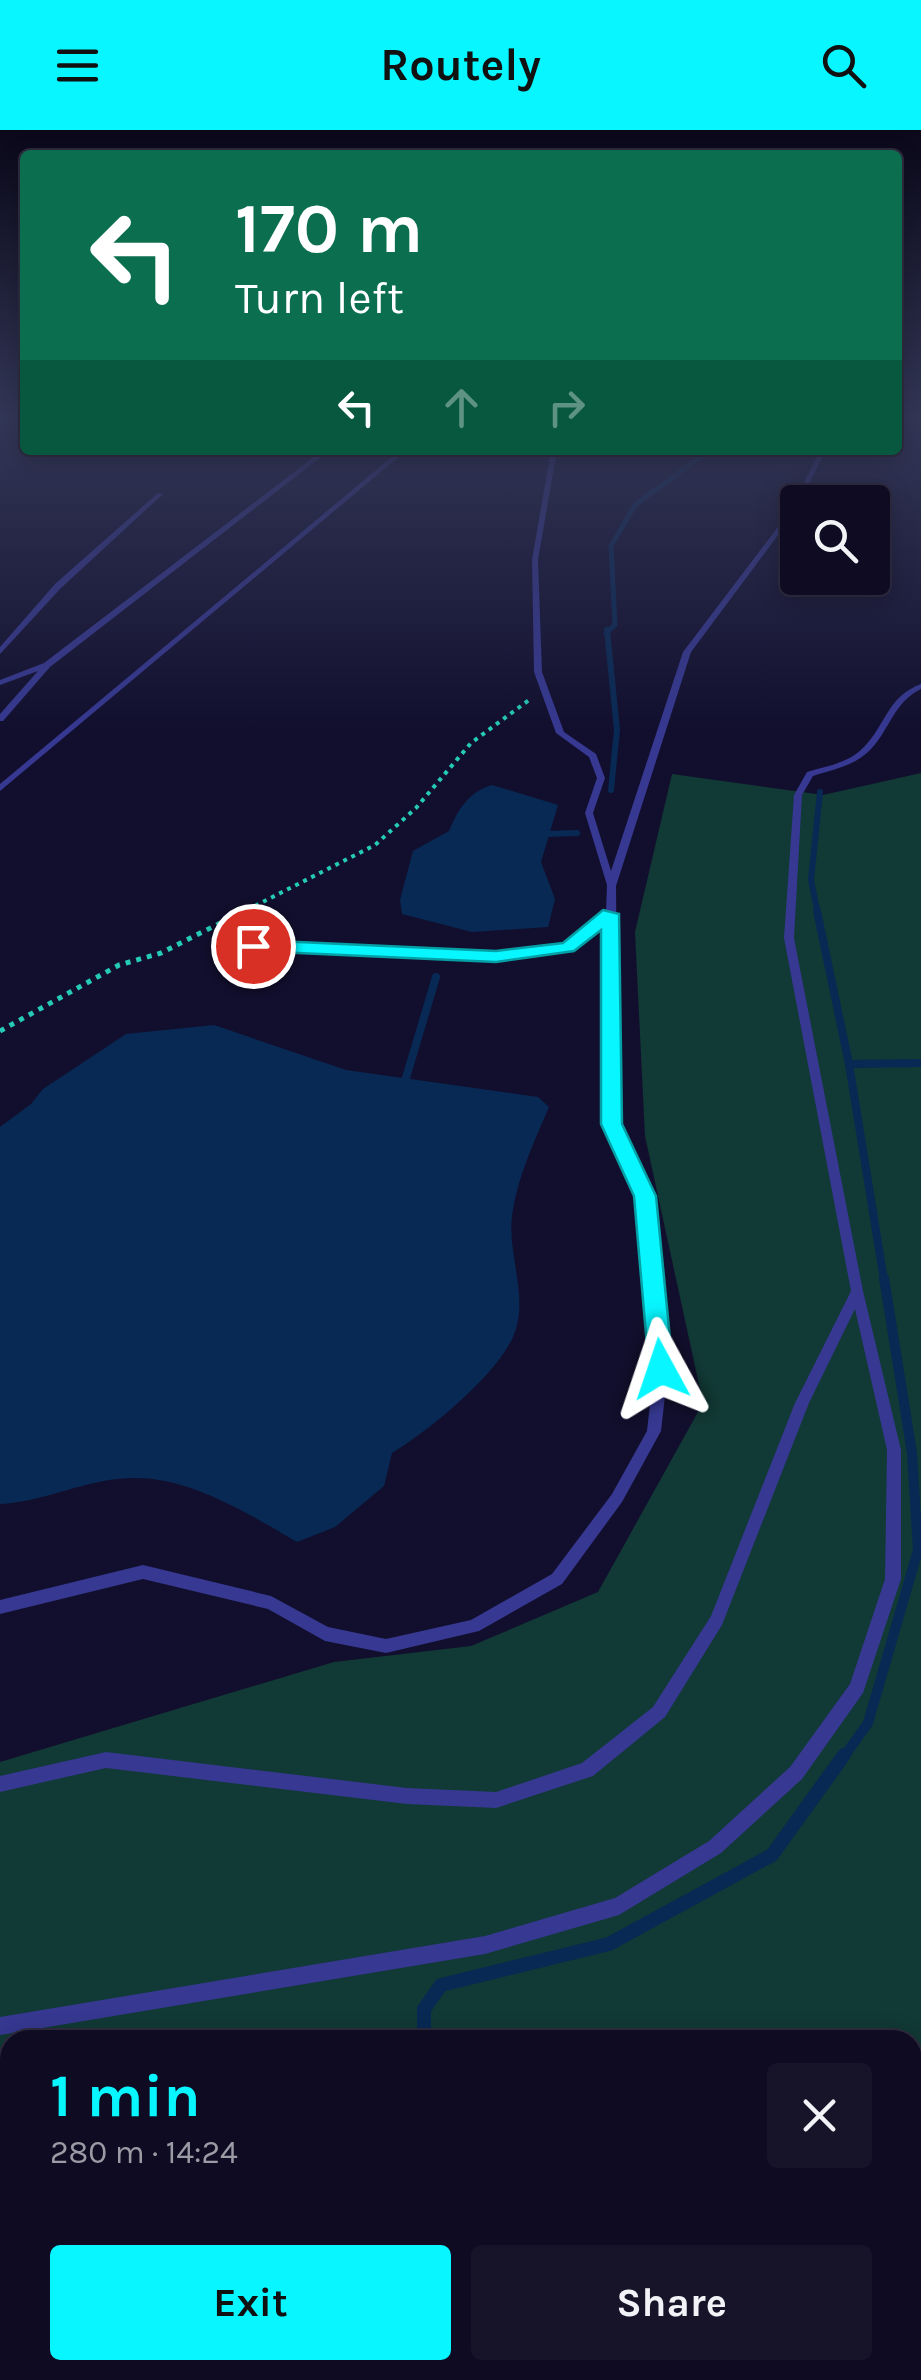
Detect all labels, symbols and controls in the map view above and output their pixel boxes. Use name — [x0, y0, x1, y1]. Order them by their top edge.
icon: menu — [50, 38, 105, 93]
icon: search — [816, 38, 871, 93]
text: Routely — [380, 39, 541, 91]
text: 170 m — [235, 188, 423, 270]
icon: left — [70, 190, 200, 320]
text: Turn left — [235, 272, 404, 324]
icon: left — [329, 380, 384, 435]
icon: ahead — [434, 380, 489, 435]
icon: right — [539, 380, 594, 435]
map controls — [780, 485, 890, 595]
button: search — [780, 485, 890, 595]
pin — [211, 904, 296, 989]
icon: arrive — [226, 919, 281, 974]
position arrow — [609, 1317, 713, 1421]
text: 1 min — [50, 2061, 201, 2131]
button: close — [767, 2063, 872, 2168]
text: 280 m · 14:24 — [50, 2134, 238, 2171]
button: Exit — [50, 2245, 451, 2360]
button: Share — [471, 2245, 872, 2360]

